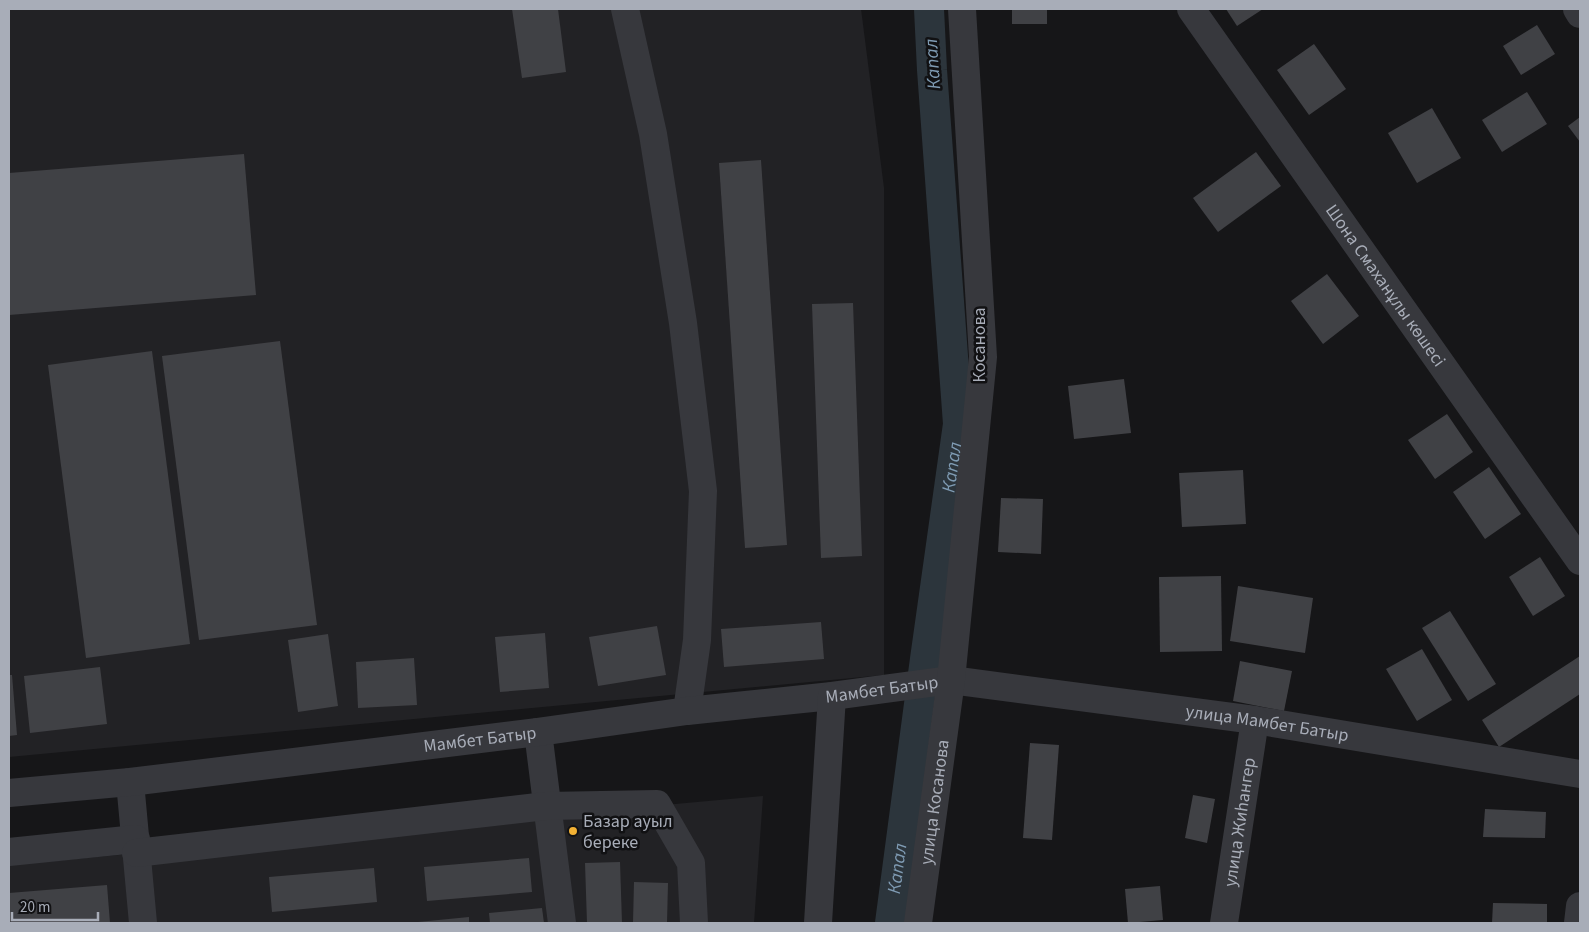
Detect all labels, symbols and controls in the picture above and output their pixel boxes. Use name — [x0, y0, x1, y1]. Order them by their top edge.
water label: Капал — [918, 38, 948, 90]
street label: Шона Смаханұлы көшесі — [1320, 199, 1452, 372]
street label: Косанова — [967, 307, 992, 383]
water label: Капал — [935, 440, 969, 494]
street label: Мамбет Батыр — [824, 669, 940, 709]
street label: улица Мамбет Батыр — [1184, 699, 1351, 748]
street label: Мамбет Батыр — [422, 720, 538, 758]
street label: улица Косанова — [914, 738, 955, 866]
street label: улица Жиhангер — [1217, 756, 1262, 889]
place label: Базар ауыл береке — [583, 809, 673, 855]
marker: Базар ауыл береке — [567, 825, 579, 837]
water label: Капал — [881, 841, 914, 895]
scale bar — [12, 890, 99, 922]
text: 20 m — [20, 897, 50, 918]

